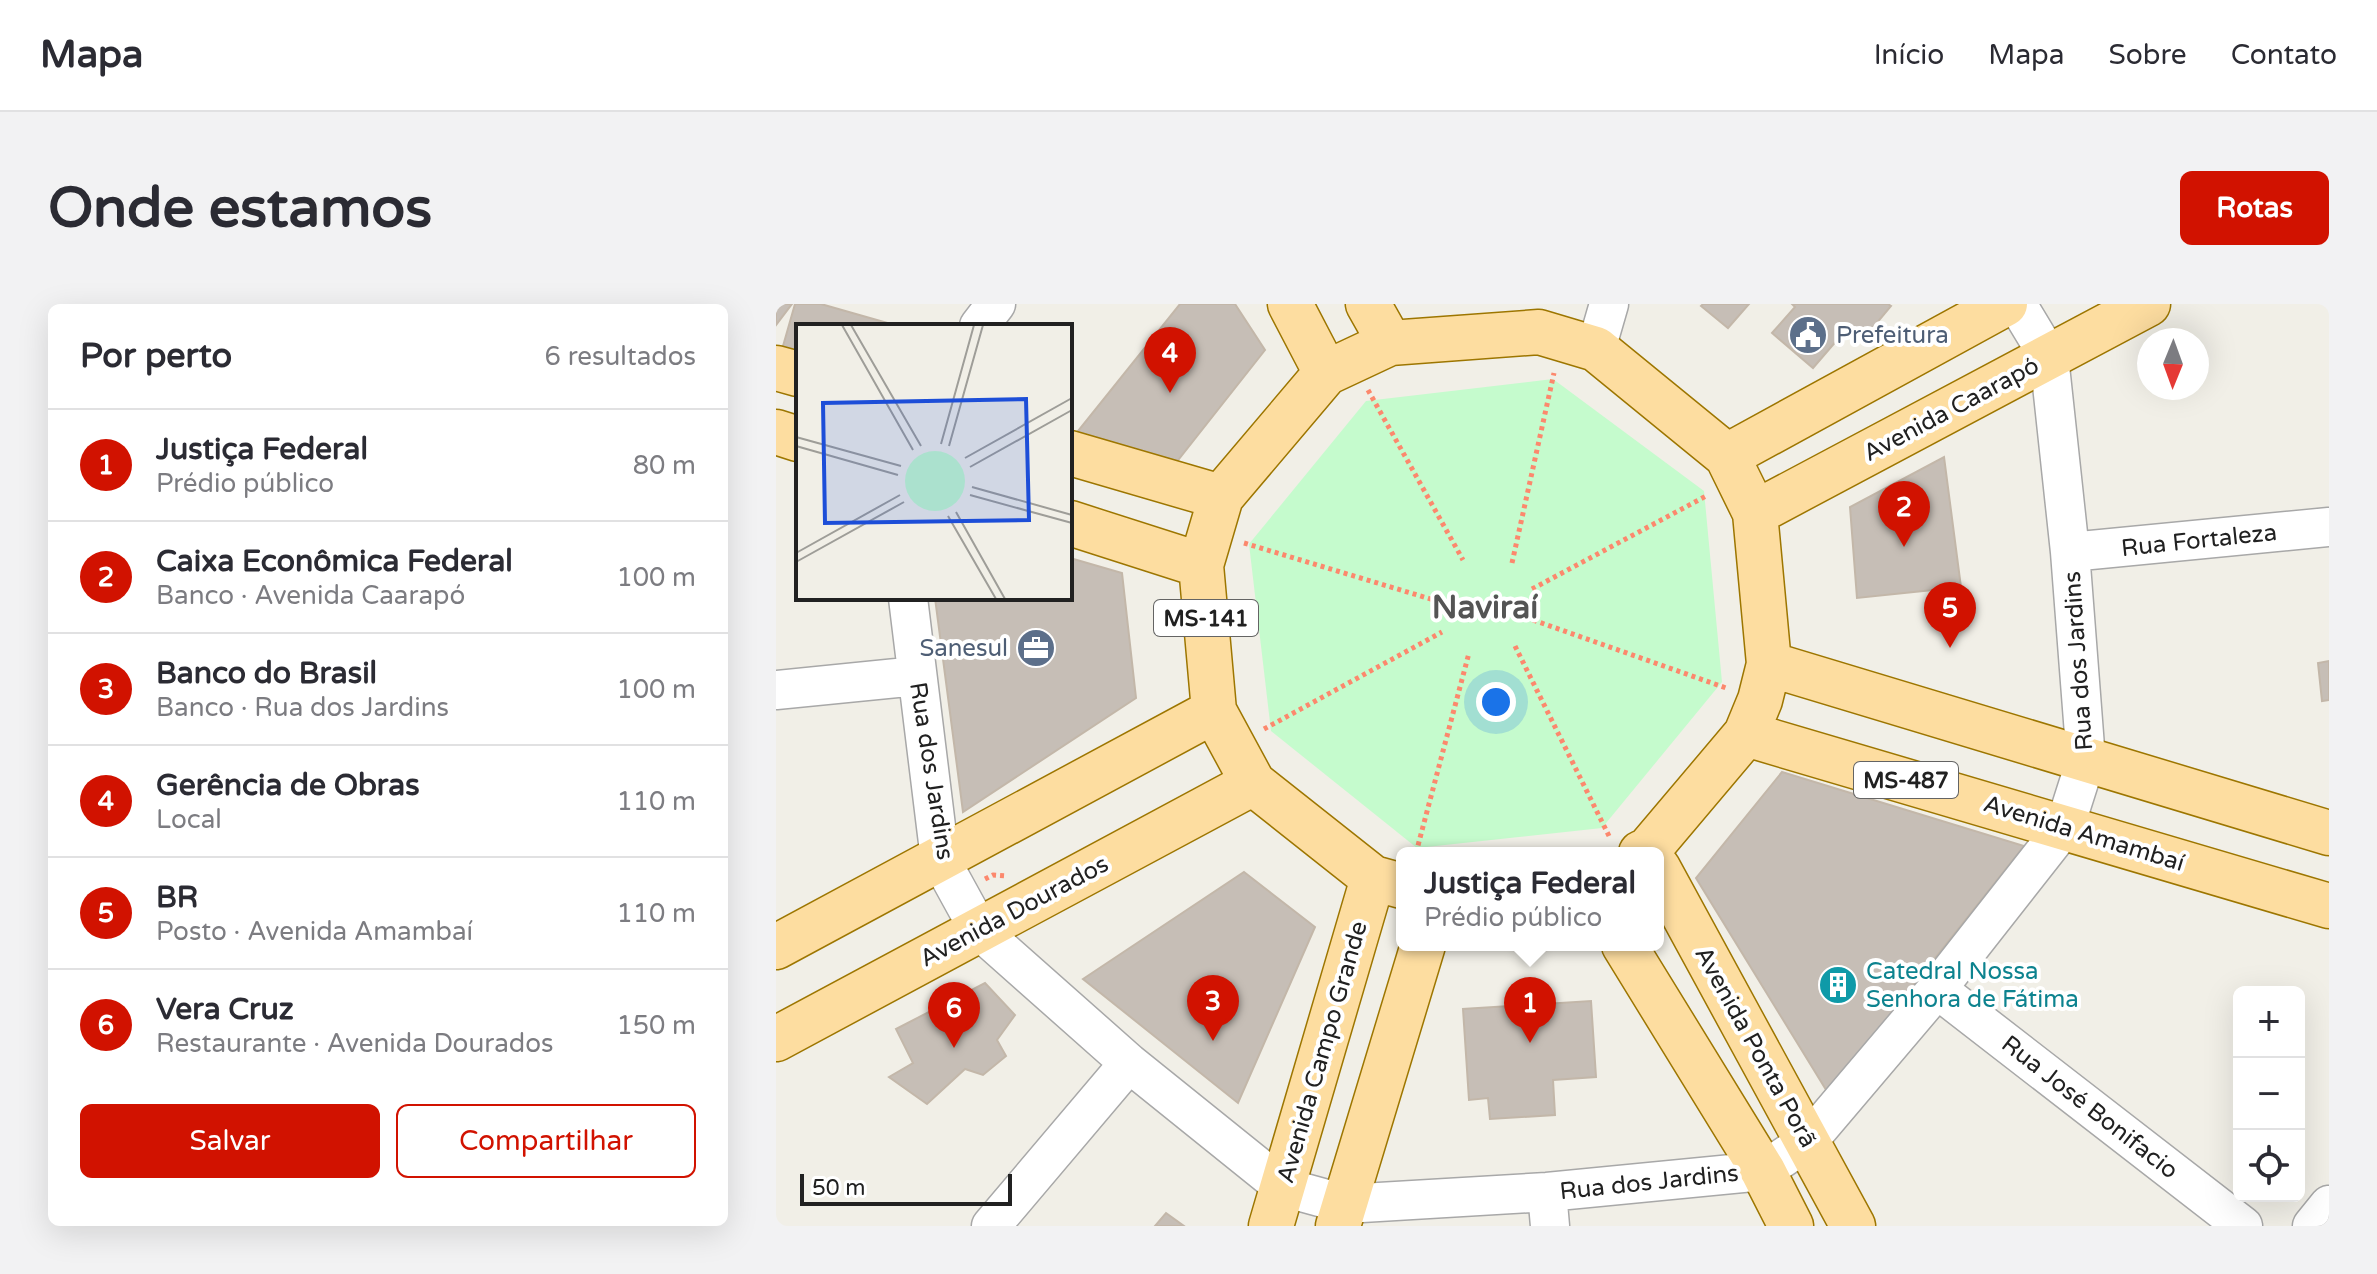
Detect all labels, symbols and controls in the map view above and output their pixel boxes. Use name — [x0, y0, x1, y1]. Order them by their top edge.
text: Mapa — [40, 32, 143, 78]
text: Início — [1874, 38, 1944, 72]
text: Mapa — [1988, 38, 2065, 72]
text: Sobre — [2109, 38, 2187, 72]
text: Contato — [2231, 38, 2337, 72]
button: Rotas — [2180, 171, 2329, 245]
text: Onde estamos — [48, 175, 432, 242]
public building icon: Prefeitura — [1787, 314, 1829, 356]
place label: Prefeitura — [1836, 321, 1949, 350]
inset map — [796, 324, 1072, 600]
pin: 4 — [1144, 327, 1196, 393]
north arrow — [2137, 328, 2209, 400]
text: Por perto — [80, 336, 232, 377]
text: 6 resultados — [545, 341, 696, 372]
street label: Avenida Caarapó — [1858, 351, 2044, 468]
text: Justiça Federal — [156, 431, 368, 468]
text: 1 — [98, 450, 114, 481]
text: 80 m — [633, 450, 696, 481]
text: Prédio público — [156, 468, 334, 499]
pin: 2 — [1878, 481, 1930, 547]
street label: Rua Fortaleza — [2120, 518, 2278, 563]
text: Caixa Econômica Federal — [156, 543, 513, 580]
text: 2 — [98, 562, 114, 593]
text: 100 m — [616, 562, 696, 593]
street label: Rua dos Jardins — [2058, 570, 2099, 752]
text: Banco · Avenida Caarapó — [156, 580, 465, 611]
pin: 5 — [1924, 582, 1976, 648]
district label: Naviraí — [1432, 589, 1538, 627]
road number: MS-141 — [1154, 600, 1258, 636]
office icon: Sanesul — [1015, 627, 1057, 669]
place label: Sanesul — [919, 634, 1008, 663]
text: Banco do Brasil — [156, 655, 377, 692]
text: 3 — [98, 674, 114, 705]
text: 100 m — [616, 674, 696, 705]
street label: Rua dos Jardins — [903, 680, 960, 862]
your location — [1476, 682, 1516, 722]
text: Banco · Rua dos Jardins — [156, 692, 449, 723]
road number: MS-487 — [1854, 762, 1958, 798]
text: Gerência de Obras — [156, 767, 420, 804]
text: 4 — [98, 786, 114, 817]
text: 110 m — [616, 786, 696, 817]
street label: Avenida Amambaí — [1980, 789, 2188, 878]
text: Local — [156, 804, 222, 835]
popup — [1396, 847, 1664, 951]
street label: Avenida Dourados — [915, 849, 1113, 973]
text: Justiça Federal — [1424, 865, 1636, 902]
text: BR — [156, 879, 198, 916]
text: 5 — [98, 898, 114, 929]
text: 110 m — [616, 898, 696, 929]
text: Prédio público — [1424, 902, 1602, 933]
text: Posto · Avenida Amambaí — [156, 916, 473, 947]
street label: Avenida Campo Grande — [1271, 918, 1374, 1186]
street label: Avenida Ponta Porã — [1688, 942, 1823, 1153]
place label: Catedral Nossa Senhora de Fátima — [1866, 957, 2079, 1014]
building icon: Catedral Nossa Senhora de Fátima — [1817, 964, 1859, 1006]
pin: 3 — [1187, 975, 1239, 1041]
pin: 1 — [1504, 977, 1556, 1043]
pin: 6 — [928, 982, 980, 1048]
map controls — [2233, 986, 2305, 1202]
button: + — [2233, 986, 2305, 1058]
text: Vera Cruz — [156, 991, 294, 1028]
text: 6 — [98, 1010, 114, 1041]
text: 150 m — [616, 1010, 696, 1041]
text: Restaurante · Avenida Dourados — [156, 1028, 554, 1059]
street label: Rua José Bonifacio — [1996, 1030, 2184, 1185]
button: − — [2233, 1058, 2305, 1130]
button: Salvar — [80, 1104, 380, 1178]
button: Compartilhar — [396, 1104, 696, 1178]
button: locate — [2233, 1130, 2305, 1202]
street label: Rua dos Jardins — [1558, 1159, 1740, 1206]
scale bar — [800, 1170, 1012, 1206]
text: 50 m — [812, 1175, 866, 1201]

